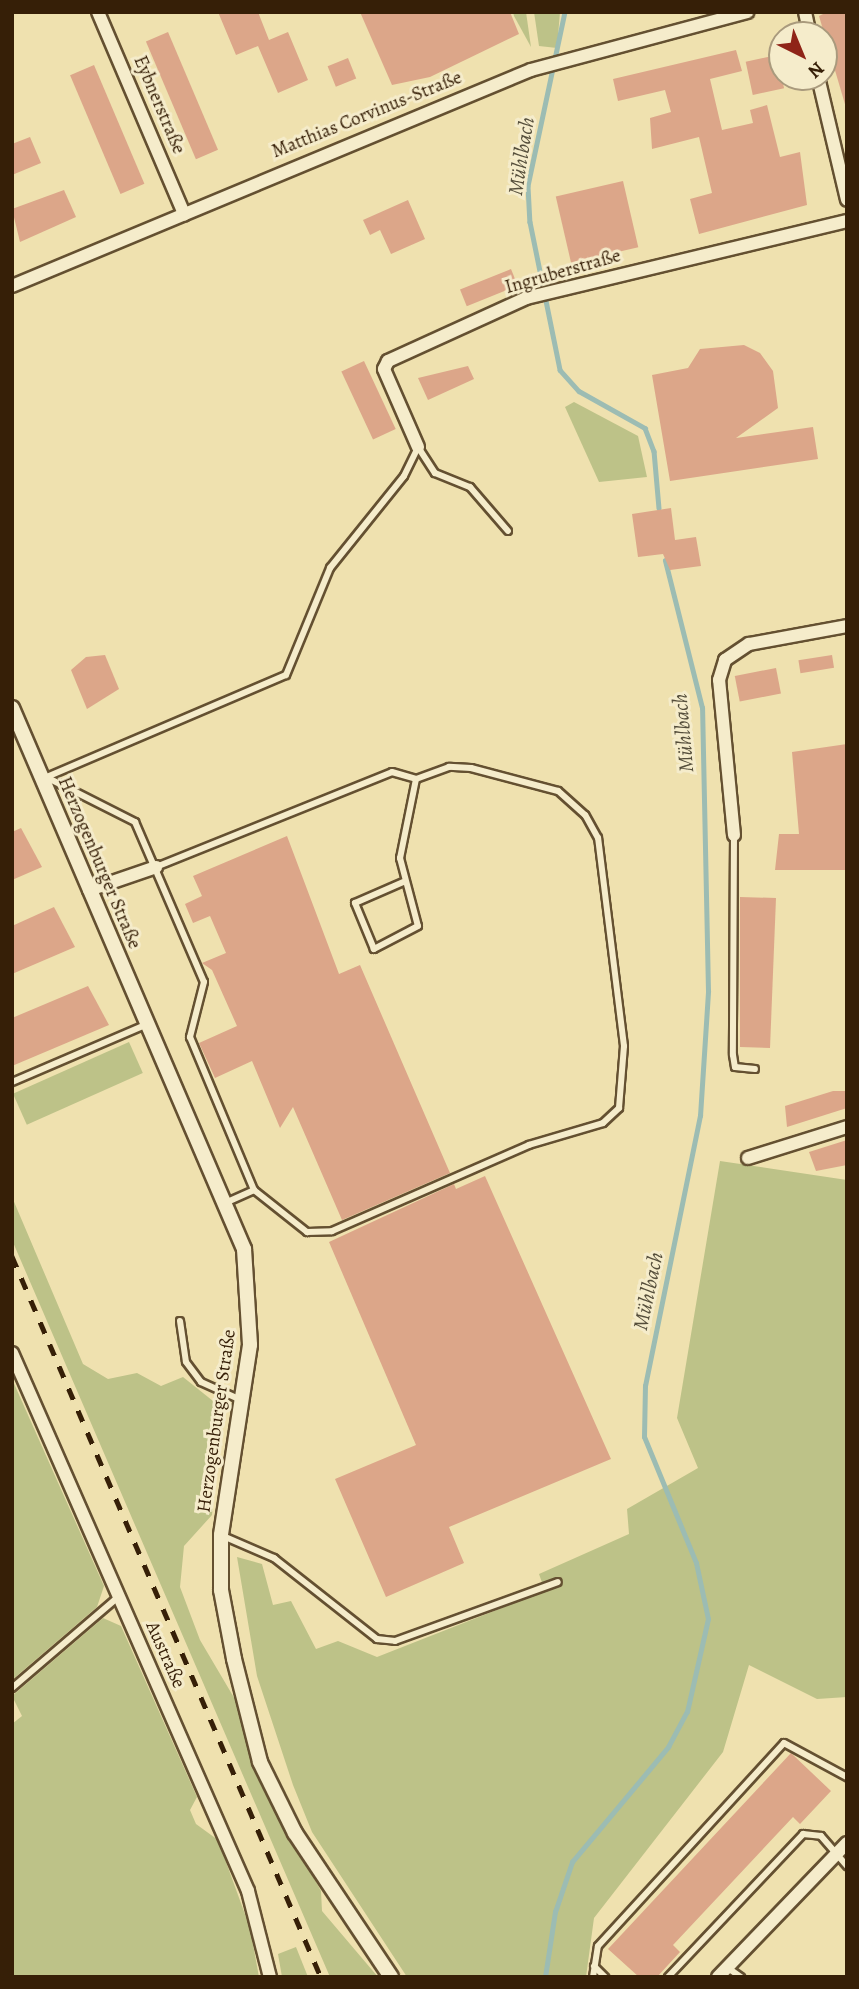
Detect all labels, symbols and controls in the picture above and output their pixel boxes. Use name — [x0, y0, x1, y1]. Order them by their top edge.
north arrow — [768, 21, 838, 91]
street label: Eybnerstraße — [128, 52, 190, 158]
text: N — [802, 56, 830, 84]
street label: Matthias Corvinus-Straße — [269, 66, 465, 164]
water label: Mühlbach — [502, 115, 540, 197]
street label: Ingruberstraße — [503, 245, 623, 299]
water label: Mühlbach — [667, 692, 699, 774]
street label: Herzogenburger Straße — [52, 774, 146, 952]
water label: Mühlbach — [627, 1250, 669, 1332]
street label: Herzogenburger Straße — [193, 1328, 241, 1514]
street label: Austraße — [140, 1618, 190, 1692]

